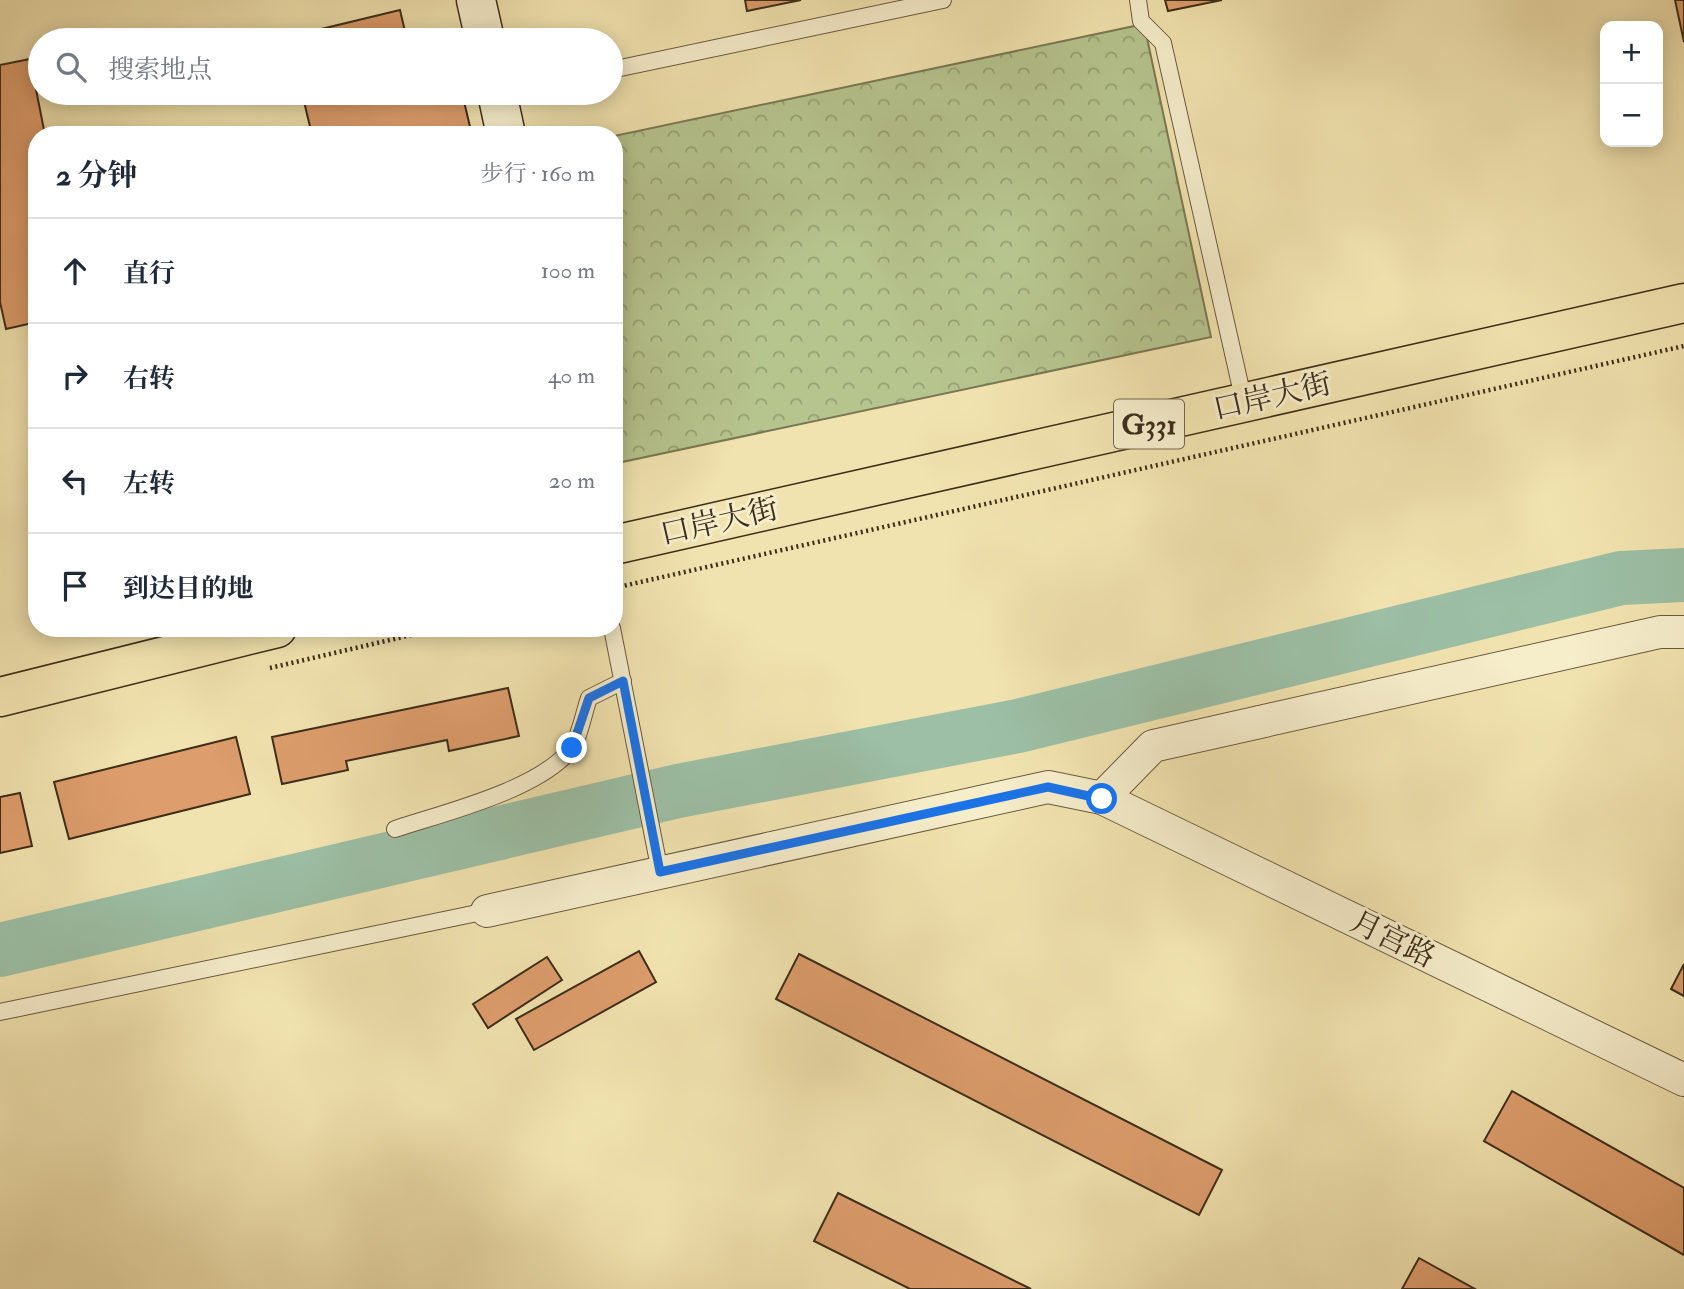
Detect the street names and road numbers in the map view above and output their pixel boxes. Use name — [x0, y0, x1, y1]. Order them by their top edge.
street label: 口岸大街 — [1209, 365, 1335, 428]
road number: G331 — [1114, 400, 1184, 448]
street label: 口岸大街 — [656, 490, 782, 553]
street label: 月宫路 — [1344, 903, 1441, 976]

